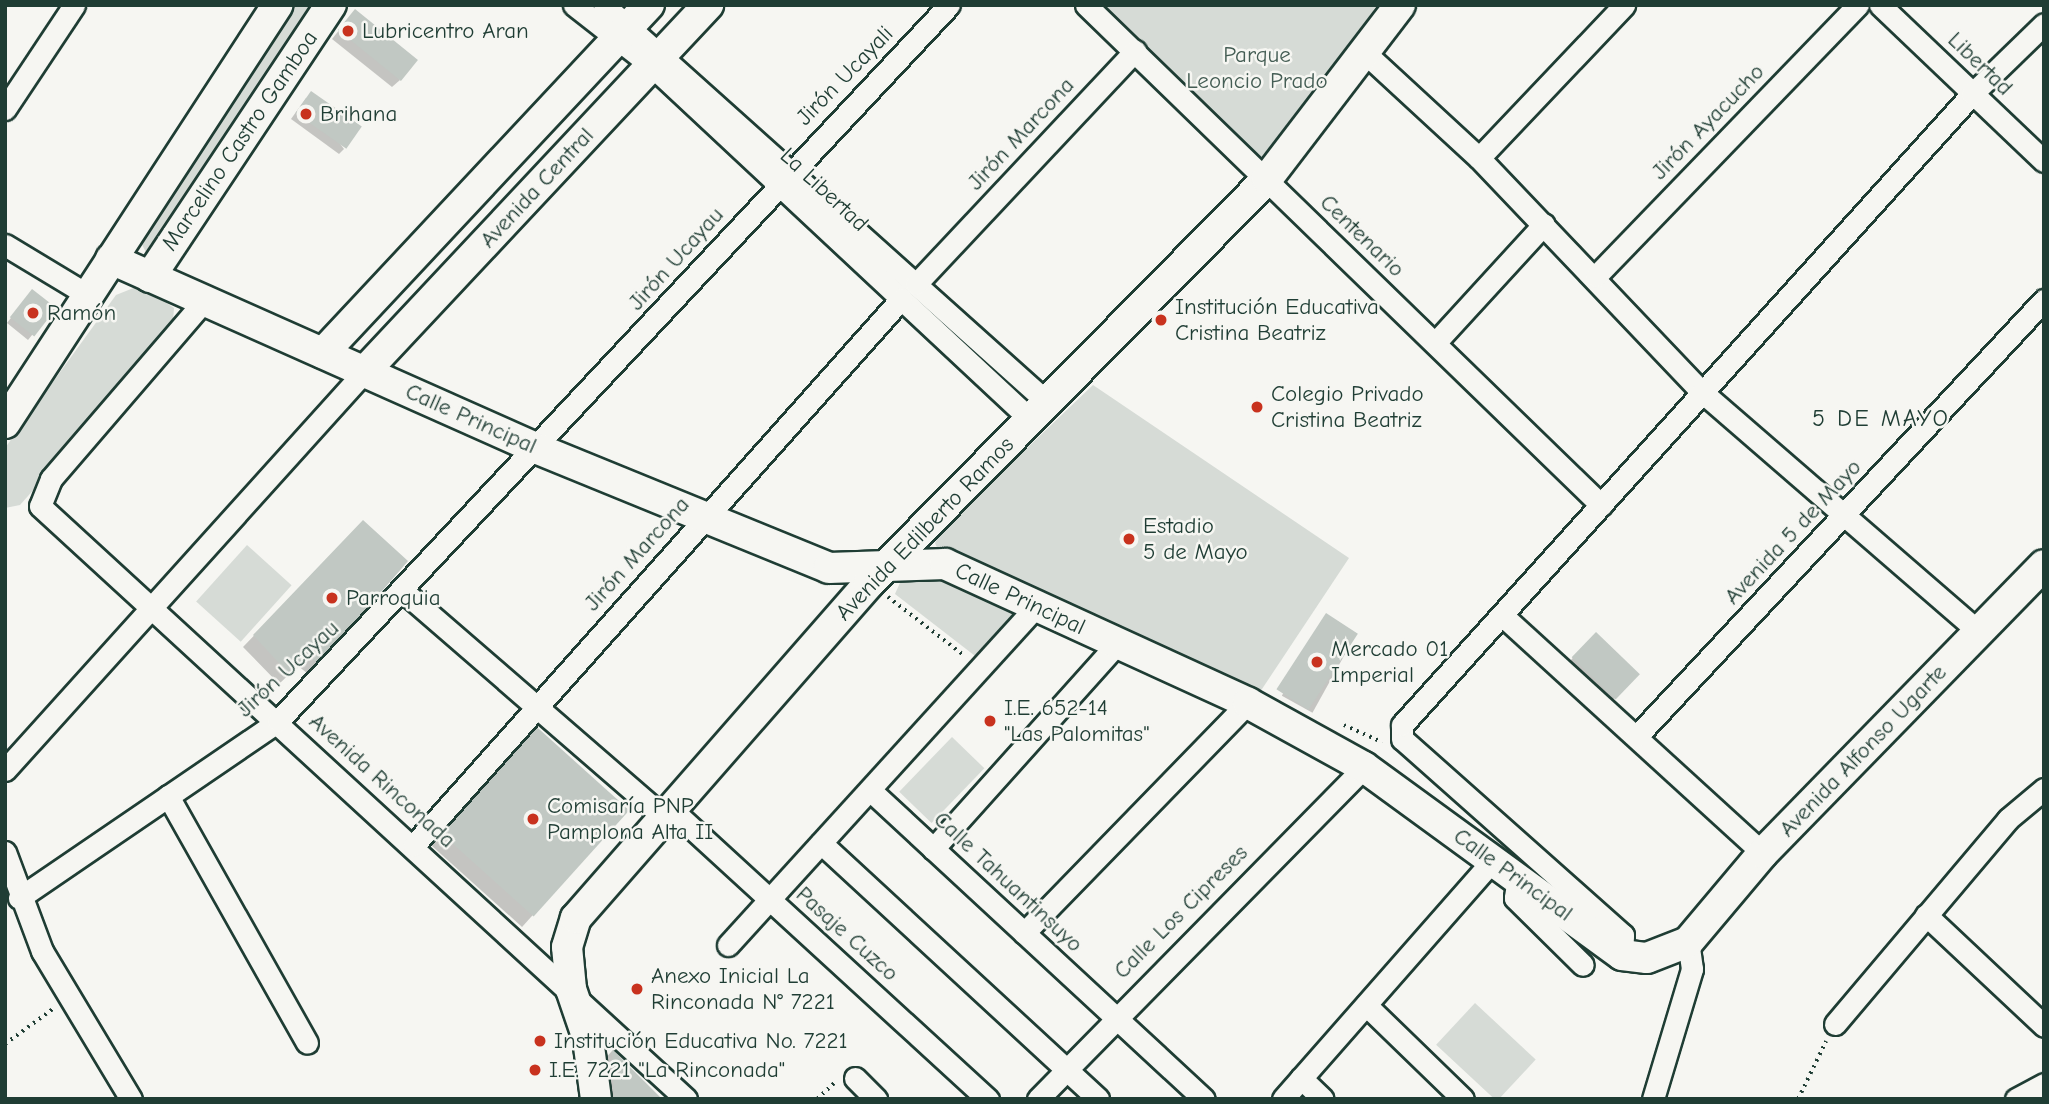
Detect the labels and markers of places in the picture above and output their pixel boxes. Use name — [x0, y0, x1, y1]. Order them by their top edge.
place label: Lubricentro Aran — [362, 17, 529, 45]
marker: Lubricentro Aran — [340, 23, 356, 39]
place label: Brihana — [320, 100, 397, 128]
marker: Brihana — [298, 106, 314, 122]
place label: Institución Educativa Cristina Beatriz — [1175, 293, 1379, 347]
place label: Ramón — [47, 299, 116, 327]
marker: Ramón — [25, 305, 41, 321]
marker: Institución Educativa Cristina Beatriz — [1153, 312, 1169, 328]
place label: Colegio Privado Cristina Beatriz — [1271, 380, 1424, 434]
marker: Colegio Privado Cristina Beatriz — [1249, 399, 1265, 415]
place label: Estadio 5 de Mayo — [1143, 512, 1248, 566]
marker: Estadio 5 de Mayo — [1121, 531, 1137, 547]
place label: Parroquia — [346, 584, 441, 612]
marker: Parroquia — [324, 590, 340, 606]
place label: Mercado 01 Imperial — [1331, 635, 1448, 689]
marker: Mercado 01 Imperial — [1309, 654, 1325, 670]
place label: I.E. 652-14 "Las Palomitas" — [1004, 694, 1149, 748]
marker: I.E. 652-14 "Las Palomitas" — [982, 713, 998, 729]
place label: Comisaría PNP Pamplona Alta II — [547, 792, 713, 846]
marker: Comisaría PNP Pamplona Alta II — [525, 811, 541, 827]
place label: Anexo Inicial La Rinconada N° 7221 — [651, 962, 835, 1016]
marker: Anexo Inicial La Rinconada N° 7221 — [629, 981, 645, 997]
place label: Institución Educativa No. 7221 — [554, 1027, 848, 1055]
marker: Institución Educativa No. 7221 — [532, 1033, 548, 1049]
place label: I.E. 7221 "La Rinconada" — [549, 1056, 785, 1084]
marker: I.E. 7221 "La Rinconada" — [527, 1062, 543, 1078]

